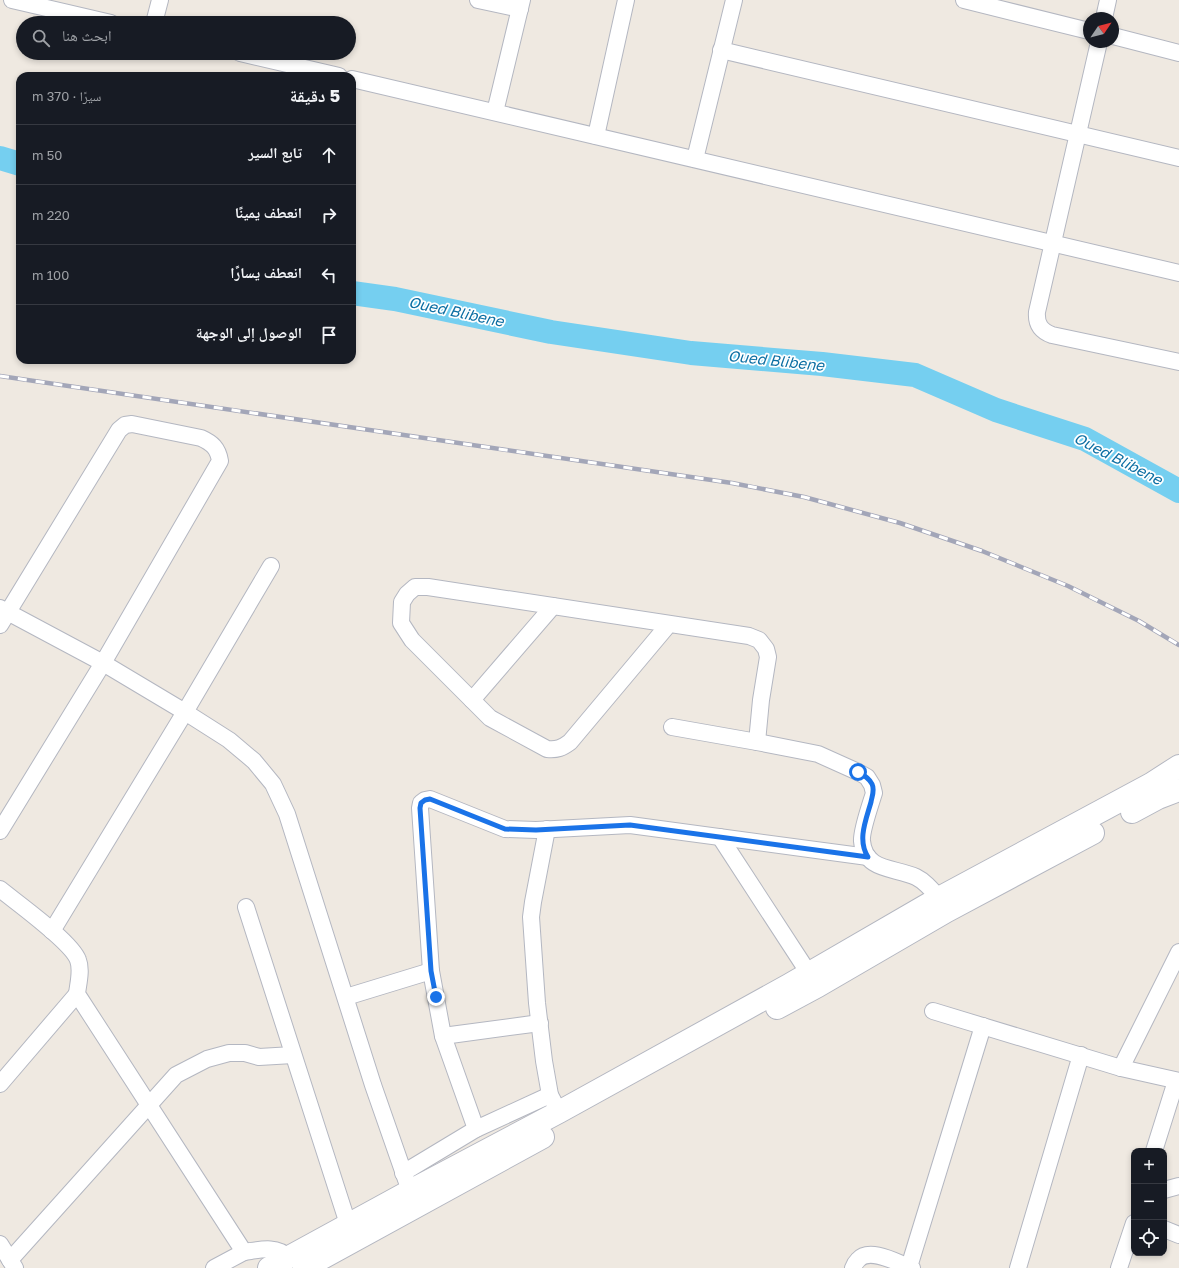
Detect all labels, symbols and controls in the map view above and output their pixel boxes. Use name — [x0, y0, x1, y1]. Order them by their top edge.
north arrow — [1083, 12, 1119, 48]
search box — [16, 16, 356, 60]
text: ابحث هنا — [62, 26, 112, 44]
icon: search — [30, 27, 52, 49]
text: 5 دقيقة — [290, 85, 340, 106]
text: سيرًا · 370 m — [32, 88, 101, 104]
text: تابع السير — [248, 143, 302, 161]
icon: ahead — [318, 144, 340, 166]
text: 50 m — [32, 147, 62, 163]
text: انعطف يمينًا — [235, 203, 302, 221]
icon: right — [318, 204, 340, 226]
text: 220 m — [32, 207, 70, 223]
text: انعطف يسارًا — [230, 263, 302, 281]
icon: left — [318, 264, 340, 286]
text: 100 m — [32, 267, 69, 283]
water label: Oued Blibene — [407, 292, 507, 330]
text: الوصول إلى الوجهة — [196, 323, 302, 341]
icon: arrive — [318, 324, 340, 346]
water label: Oued Blibene — [727, 346, 826, 374]
water label: Oued Blibene — [1071, 428, 1167, 489]
route start — [849, 763, 867, 781]
route end — [427, 988, 445, 1006]
map controls — [1131, 1148, 1167, 1256]
button: + — [1131, 1148, 1167, 1184]
button: − — [1131, 1184, 1167, 1220]
button: locate — [1131, 1220, 1167, 1256]

